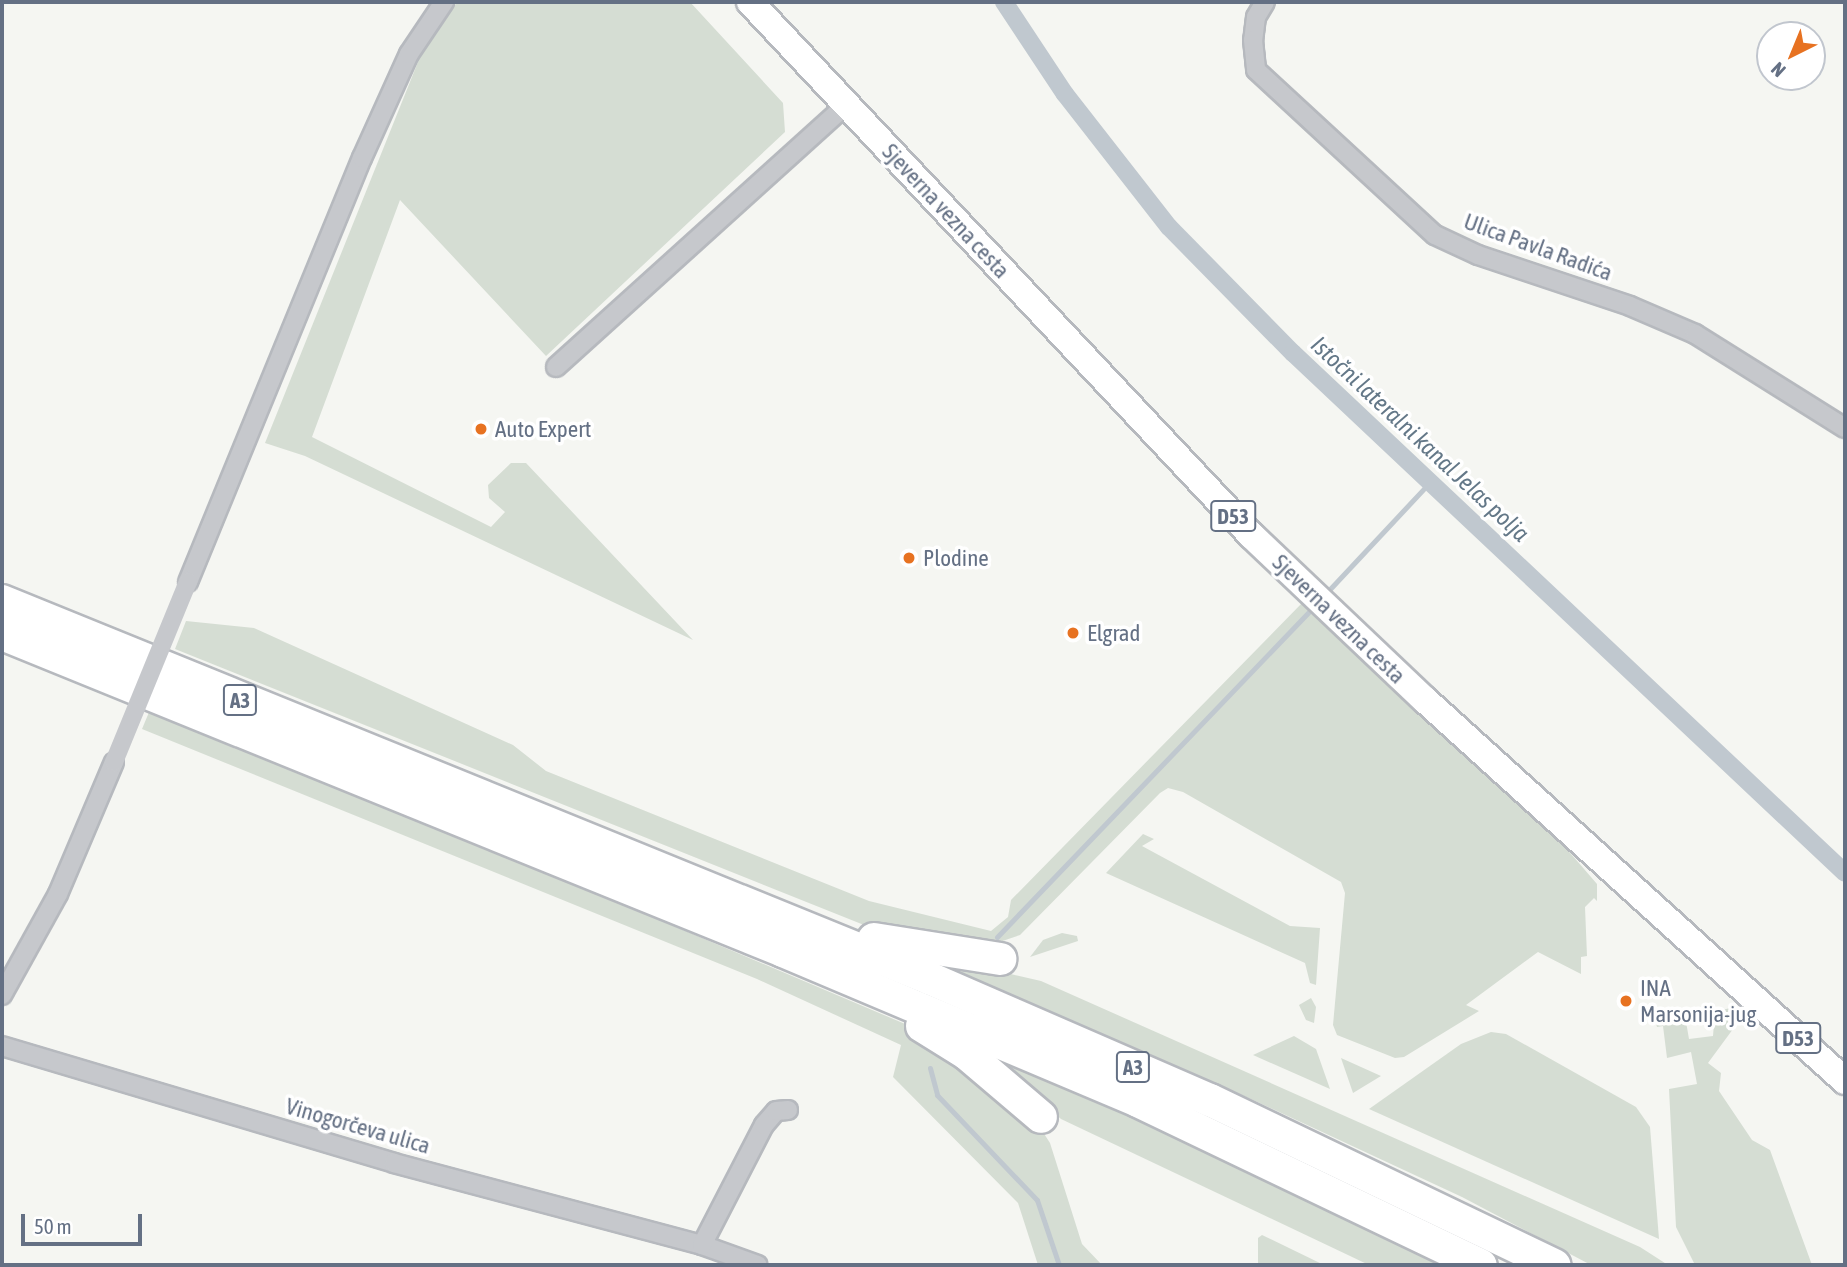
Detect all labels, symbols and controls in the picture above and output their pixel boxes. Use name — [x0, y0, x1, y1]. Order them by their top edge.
north arrow — [1756, 21, 1826, 91]
text: N — [1766, 58, 1790, 82]
street label: Sjeverna vezna cesta — [877, 138, 1015, 284]
street label: Ulica Pavla Radića — [1460, 207, 1616, 287]
water label: Istočni lateralni kanal Jelas polja — [1305, 330, 1535, 548]
place label: Auto Expert — [495, 415, 591, 443]
marker: Auto Expert — [473, 421, 489, 437]
road number: D53 — [1210, 498, 1256, 534]
place label: Plodine — [923, 544, 989, 572]
street label: Sjeverna vezna cesta — [1267, 549, 1411, 689]
marker: Plodine — [901, 550, 917, 566]
place label: Elgrad — [1087, 619, 1140, 647]
marker: Elgrad — [1065, 625, 1081, 641]
road number: A3 — [222, 682, 258, 718]
place label: INA Marsonija-jug — [1640, 974, 1756, 1028]
marker: INA Marsonija-jug — [1618, 993, 1634, 1009]
road number: D53 — [1775, 1020, 1821, 1056]
road number: A3 — [1116, 1050, 1150, 1084]
street label: Vinogorčeva ulica — [283, 1092, 433, 1160]
scale bar — [24, 1200, 145, 1244]
text: 50 m — [34, 1214, 72, 1238]

